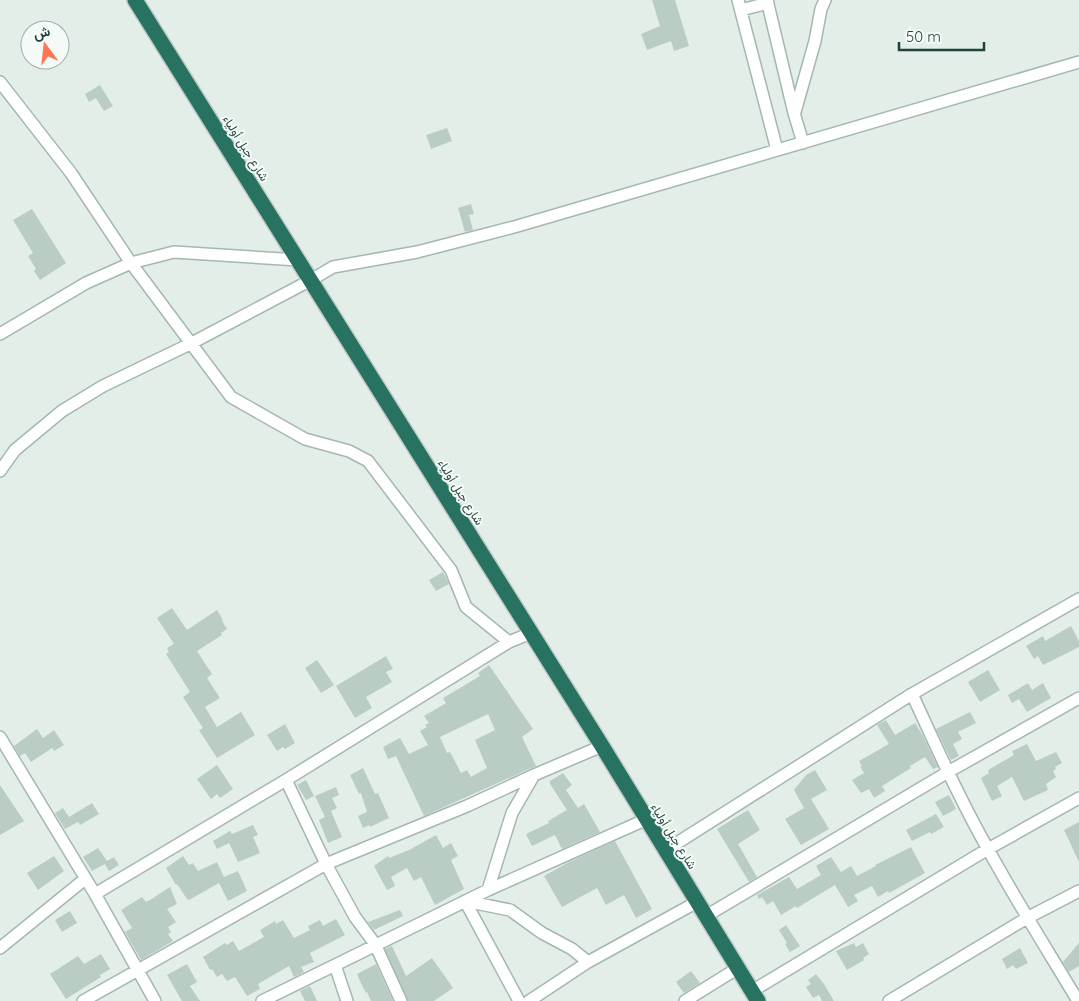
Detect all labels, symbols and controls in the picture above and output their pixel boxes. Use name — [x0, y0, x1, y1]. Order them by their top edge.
north arrow — [20, 20, 70, 70]
scale bar — [899, 20, 984, 52]
text: ش — [31, 22, 52, 43]
text: 50 m — [906, 27, 941, 46]
street label: شارع جبل أولياء — [218, 112, 272, 185]
street label: شارع جبل أولياء — [433, 456, 487, 529]
street label: شارع جبل أولياء — [646, 800, 700, 873]

